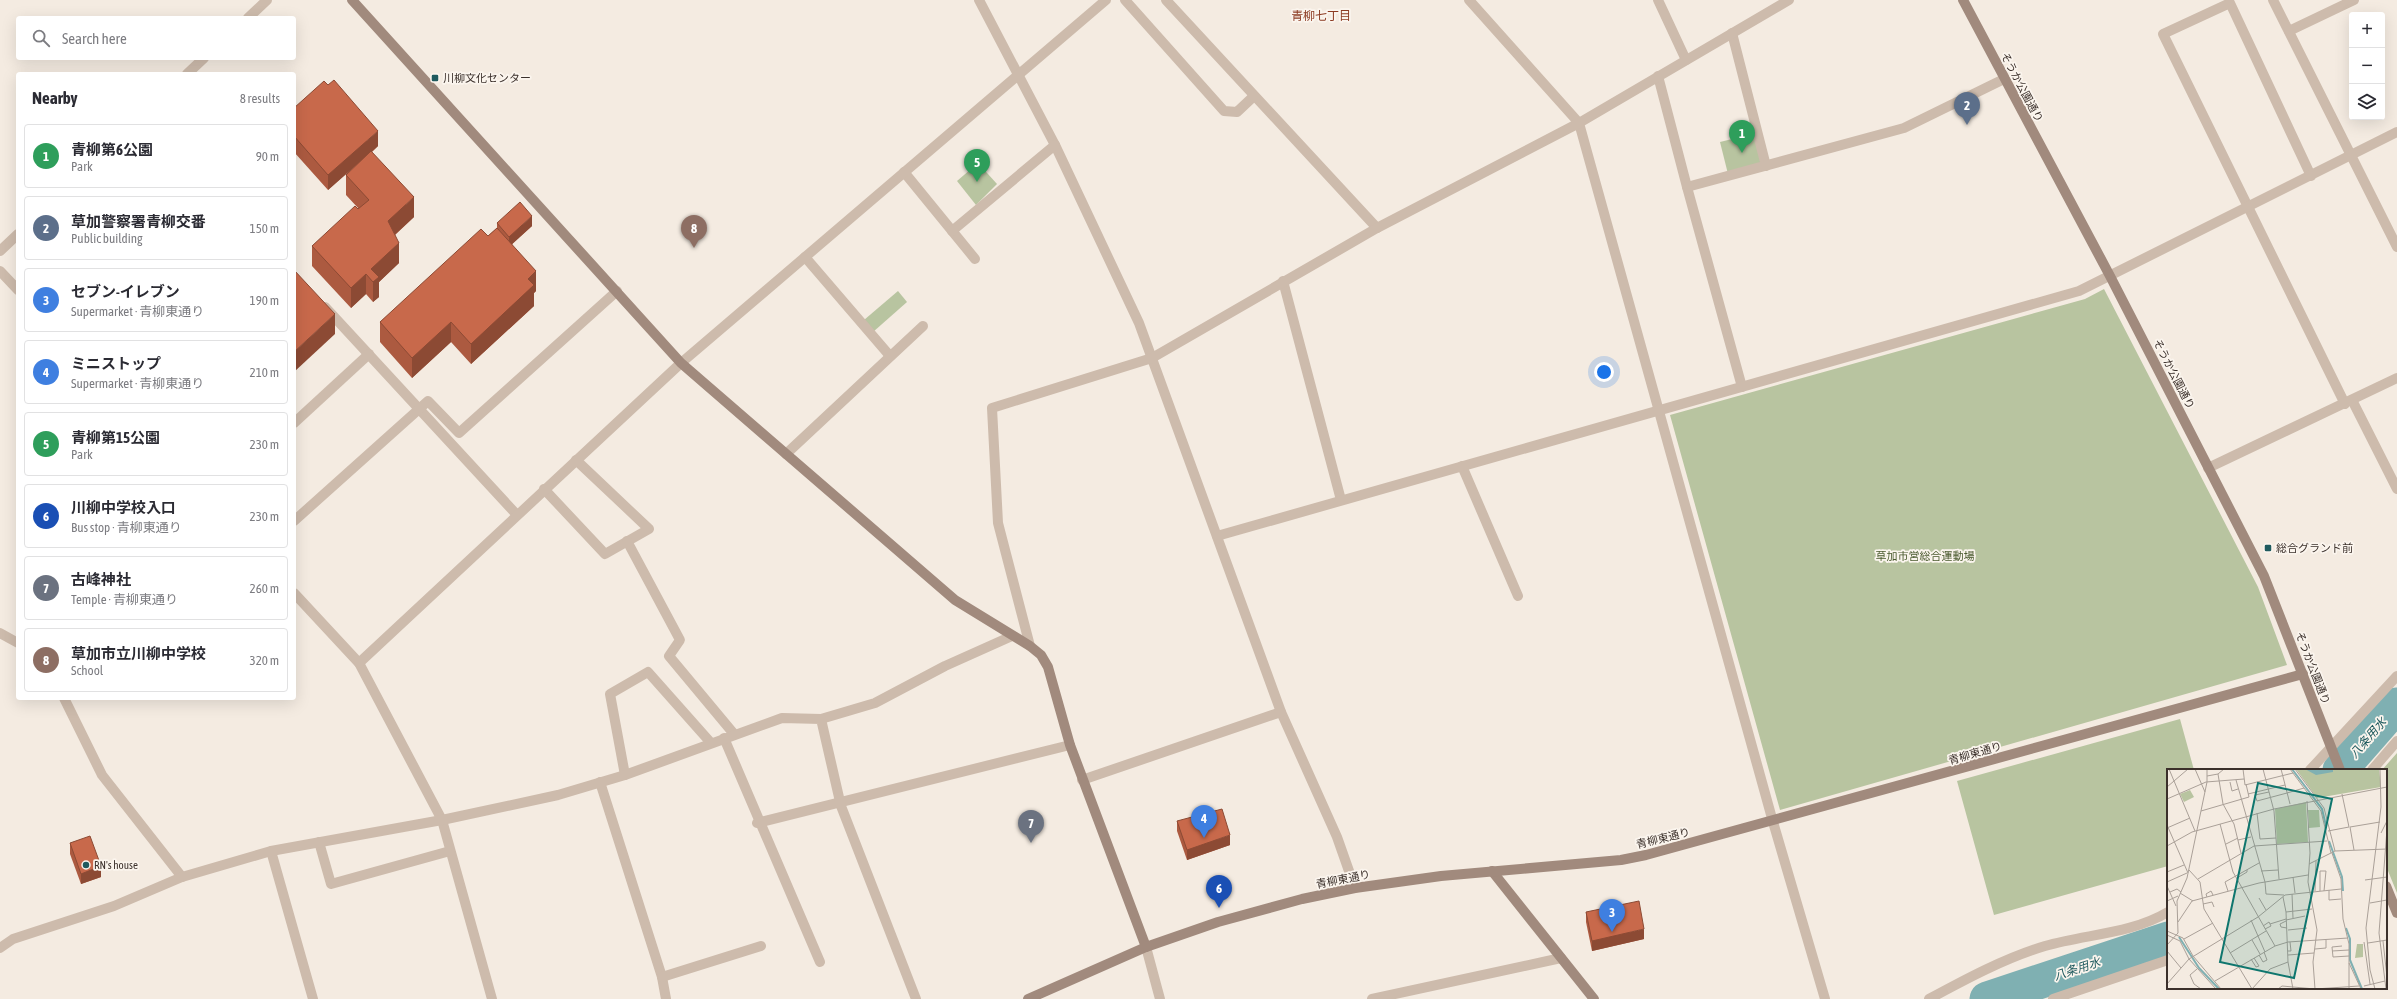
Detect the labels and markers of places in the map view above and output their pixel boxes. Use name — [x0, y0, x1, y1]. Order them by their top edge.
place label: 川柳文化センター — [443, 72, 531, 84]
marker: 川柳文化センター — [430, 73, 440, 83]
pin: 2 — [1954, 92, 1980, 125]
pin: 1 — [1729, 120, 1755, 153]
pin: 5 — [964, 149, 990, 182]
pin: 8 — [681, 215, 707, 248]
place label: 総合グランド前 — [2276, 542, 2353, 554]
marker: 総合グランド前 — [2263, 543, 2273, 553]
pin: 4 — [1191, 805, 1217, 838]
pin: 7 — [1018, 810, 1044, 843]
place label: RN's house — [94, 859, 138, 871]
marker: RN's house — [81, 860, 91, 870]
pin: 6 — [1206, 875, 1232, 908]
pin: 3 — [1599, 899, 1625, 932]

